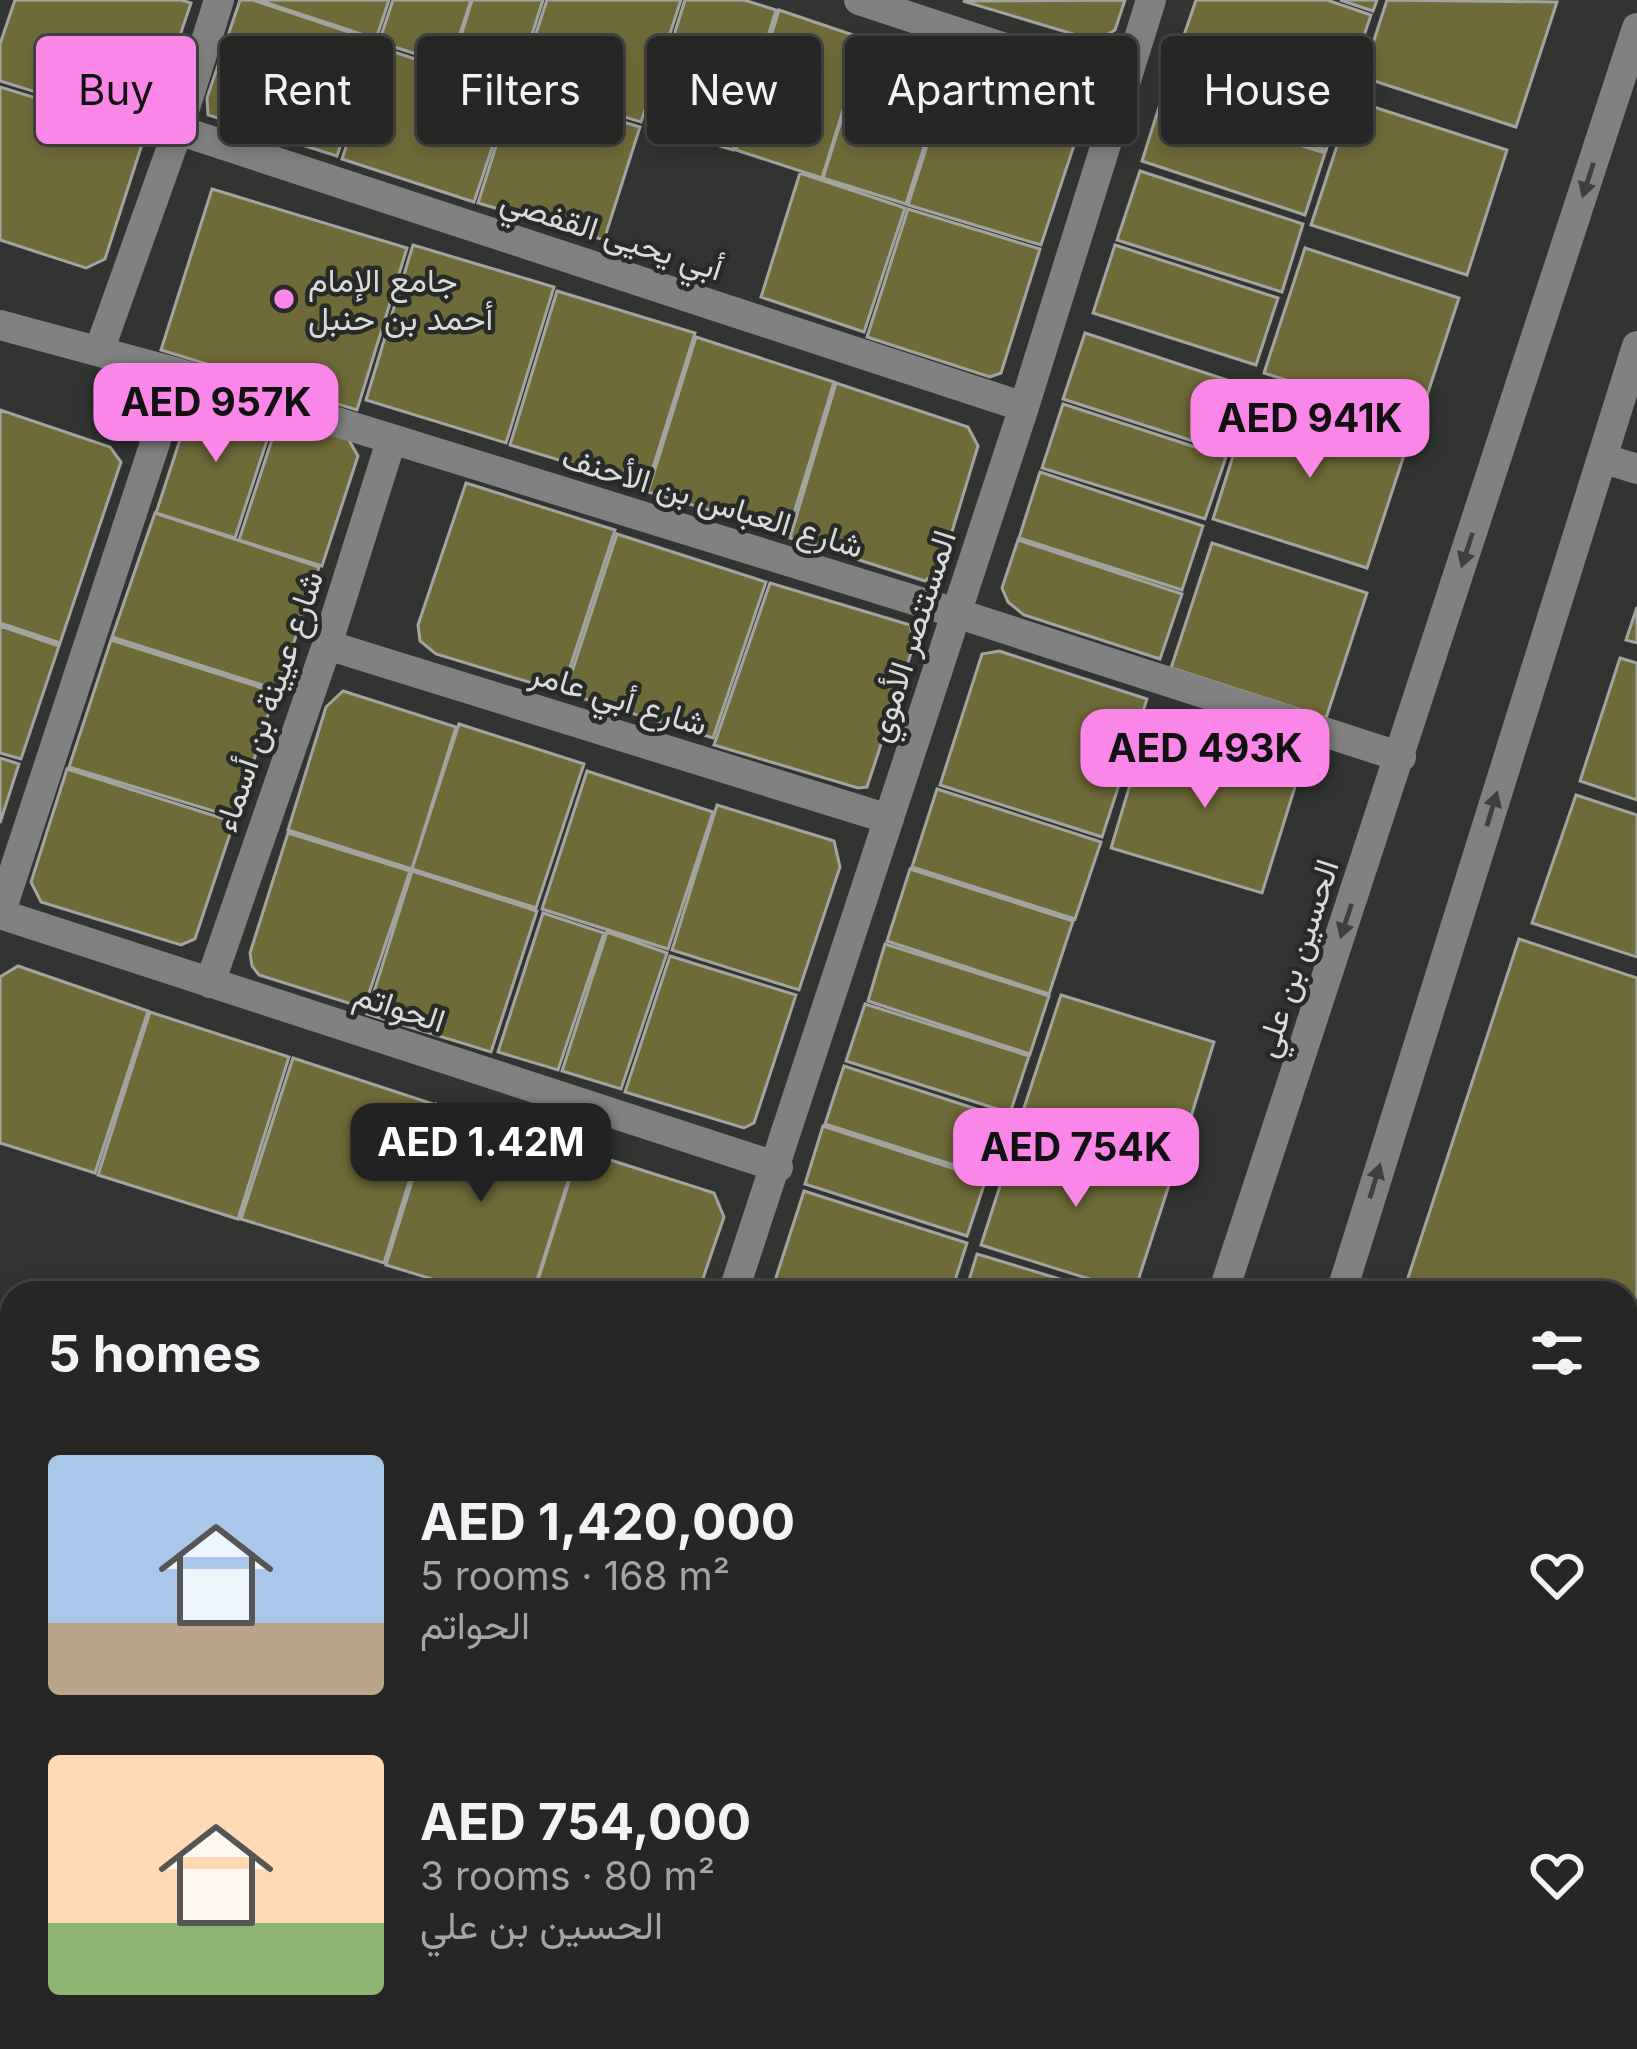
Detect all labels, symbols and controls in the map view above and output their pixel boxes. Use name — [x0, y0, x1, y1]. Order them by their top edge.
chip: Buy — [36, 36, 196, 144]
chip: Rent — [220, 36, 393, 144]
chip: Filters — [417, 36, 623, 144]
chip: New — [647, 36, 821, 144]
chip: Apartment — [845, 36, 1137, 144]
chip: House — [1161, 36, 1373, 144]
one-way arrow — [1577, 162, 1596, 199]
street label: أبي يحيى القفصي — [494, 179, 728, 295]
place label: جامع الإمام أحمد بن حنبل — [308, 260, 493, 338]
marker: جامع الإمام أحمد بن حنبل — [271, 286, 297, 312]
pin: AED 957K — [92, 363, 340, 465]
text: AED 957K — [120, 378, 312, 425]
pin: AED 941K — [1186, 379, 1434, 481]
text: AED 941K — [1217, 394, 1403, 441]
street label: شارع العباس بن الأحنف — [557, 436, 869, 569]
street label: المستنصر الأموي — [858, 525, 971, 749]
one-way arrow — [1457, 532, 1476, 569]
street label: شارع عيينة بن أسماء — [205, 565, 334, 837]
street label: شارع أبي عامر — [523, 652, 712, 751]
pin: AED 493K — [1081, 709, 1329, 811]
text: AED 493K — [1107, 724, 1303, 771]
one-way arrow — [1484, 790, 1502, 827]
street label: الحسين بن علي — [1245, 854, 1353, 1064]
one-way arrow — [1336, 903, 1354, 939]
street label: الحواتم — [349, 974, 450, 1042]
pin: AED 1.42M — [344, 1103, 618, 1205]
pin: AED 754K — [952, 1108, 1200, 1210]
text: AED 1.42M — [377, 1118, 585, 1165]
text: AED 754K — [980, 1123, 1172, 1170]
one-way arrow — [1367, 1162, 1386, 1199]
icon: filters — [1524, 1320, 1590, 1386]
text: 5 homes — [48, 1323, 261, 1384]
text: AED 1,420,000 — [420, 1491, 795, 1552]
icon: home — [144, 1503, 288, 1647]
icon: heart — [1524, 1542, 1590, 1608]
text: 5 rooms · 168 m² — [420, 1552, 730, 1599]
text: الحواتم — [420, 1601, 530, 1648]
text: AED 754,000 — [420, 1791, 751, 1852]
icon: home — [144, 1803, 288, 1947]
icon: heart — [1524, 1842, 1590, 1908]
text: 3 rooms · 80 m² — [420, 1852, 715, 1899]
text: الحسين بن علي — [420, 1901, 663, 1948]

